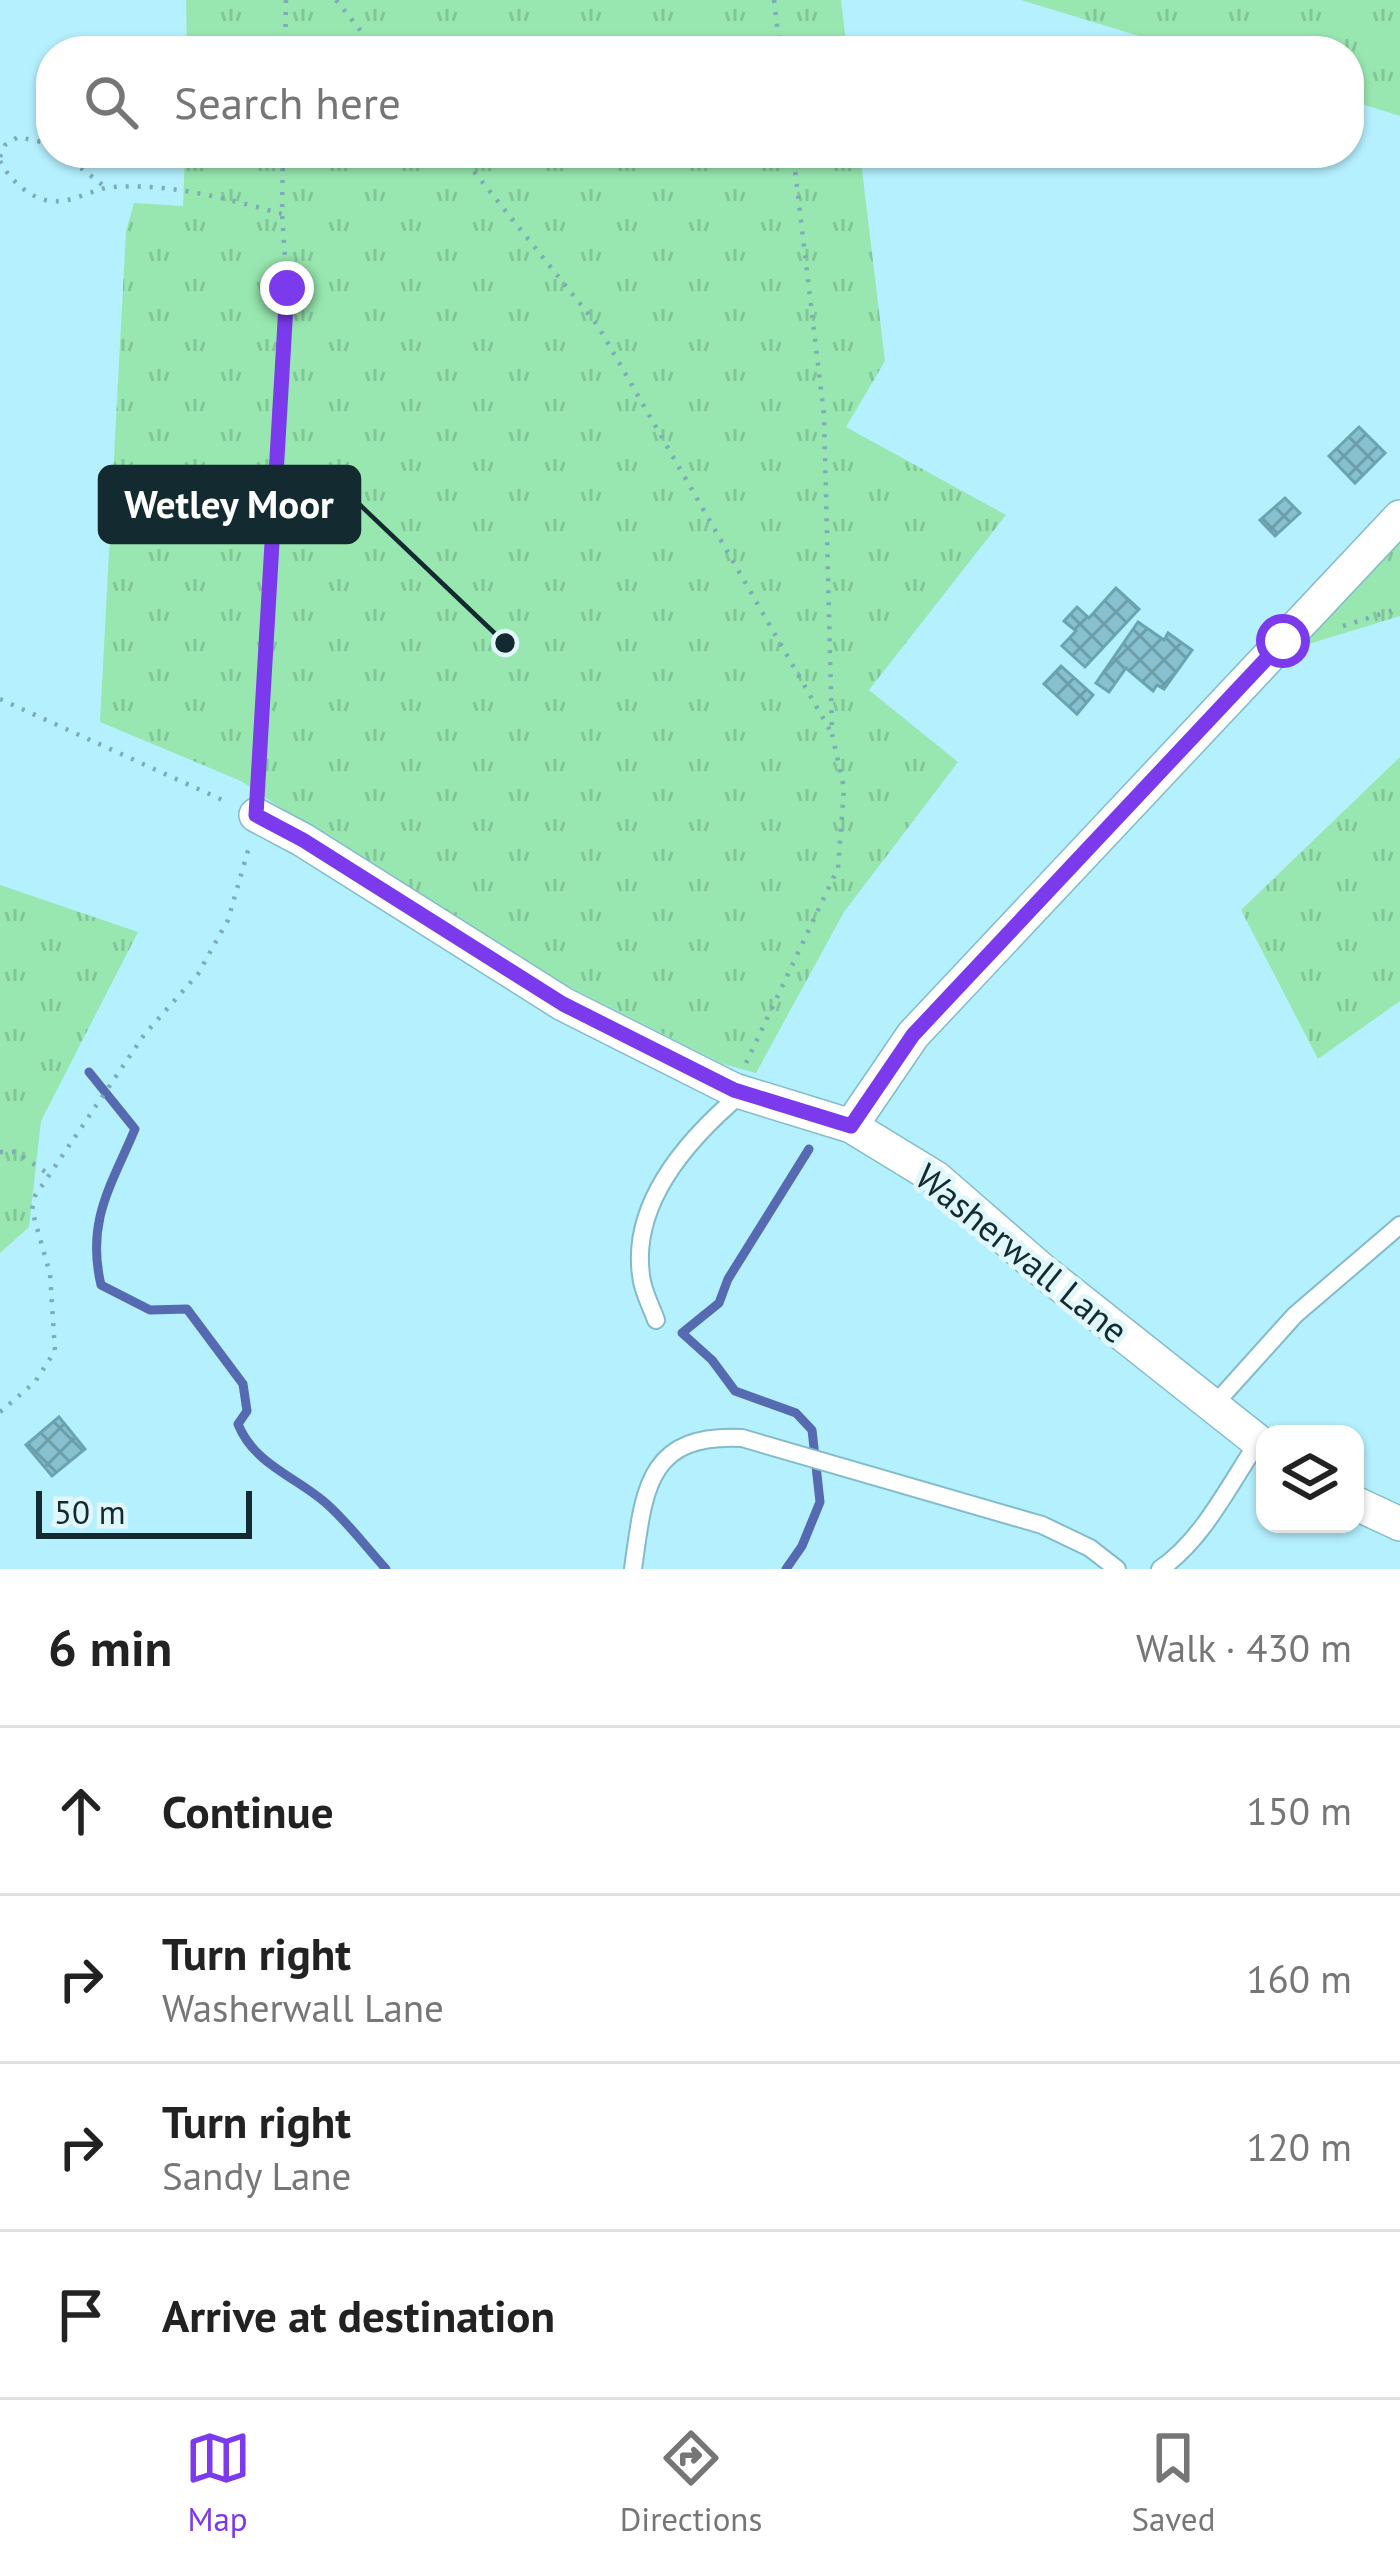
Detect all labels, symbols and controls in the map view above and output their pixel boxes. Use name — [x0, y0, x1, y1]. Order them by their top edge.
search box — [36, 36, 1364, 168]
icon: search — [78, 69, 144, 135]
text: Search here — [174, 73, 401, 131]
route end — [260, 261, 314, 315]
callout: Wetley Moor — [100, 467, 359, 542]
text: Wetley Moor — [124, 478, 334, 529]
route start — [1256, 614, 1310, 668]
street label: Washerwall Lane — [906, 1153, 1138, 1353]
map controls — [1256, 1425, 1364, 1533]
button: layers — [1256, 1425, 1364, 1533]
scale bar — [36, 1485, 252, 1538]
text: 50 m — [54, 1490, 126, 1533]
text: 6 min — [48, 1614, 172, 1680]
text: Walk · 430 m — [1136, 1622, 1352, 1673]
icon: ahead — [48, 1778, 114, 1844]
text: Continue — [162, 1782, 334, 1840]
text: 150 m — [1246, 1785, 1352, 1836]
text: Turn right — [162, 1924, 351, 1982]
icon: right — [48, 1946, 114, 2012]
text: 160 m — [1246, 1953, 1352, 2004]
text: Washerwall Lane — [162, 1982, 444, 2033]
text: Turn right — [162, 2092, 351, 2150]
icon: right — [48, 2114, 114, 2180]
text: 120 m — [1246, 2121, 1352, 2172]
text: Sandy Lane — [162, 2150, 351, 2201]
icon: arrive — [48, 2282, 114, 2348]
text: Arrive at destination — [162, 2286, 555, 2344]
tab: Map — [185, 2425, 251, 2540]
tab: Directions — [620, 2425, 762, 2540]
tab: Saved — [1131, 2425, 1215, 2540]

